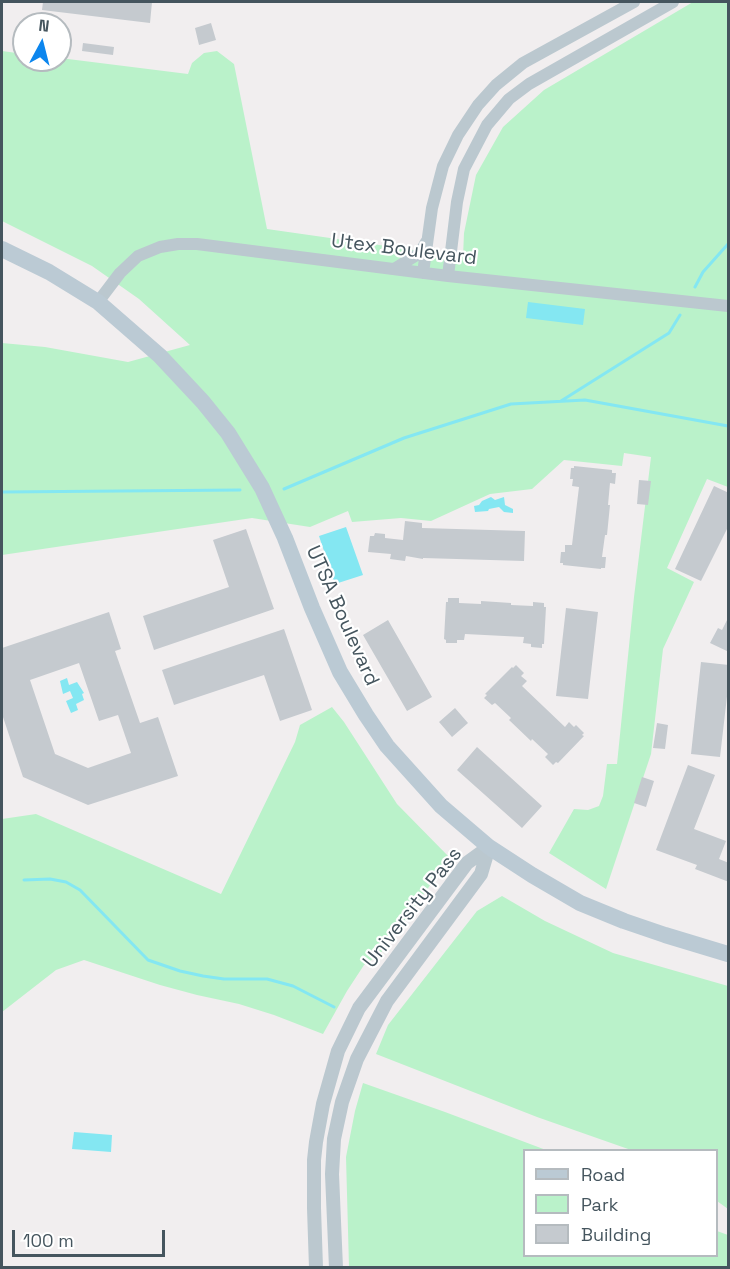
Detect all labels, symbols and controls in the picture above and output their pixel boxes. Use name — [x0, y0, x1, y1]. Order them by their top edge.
north arrow — [12, 12, 72, 72]
text: N — [37, 15, 51, 37]
street label: Utex Boulevard — [330, 229, 478, 271]
street label: UTSA Boulevard — [300, 542, 384, 690]
street label: University Pass — [358, 843, 468, 973]
legend — [523, 1149, 718, 1257]
text: Road — [581, 1163, 625, 1186]
text: Park — [581, 1193, 618, 1216]
scale bar — [15, 1218, 168, 1256]
text: Building — [581, 1223, 651, 1246]
text: 100 m — [23, 1229, 74, 1252]

